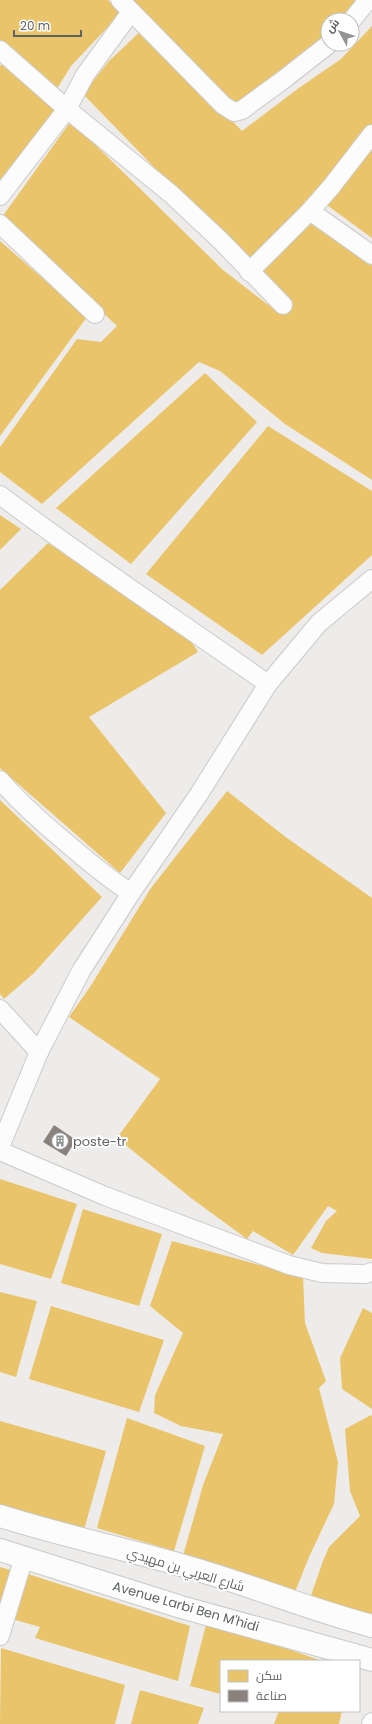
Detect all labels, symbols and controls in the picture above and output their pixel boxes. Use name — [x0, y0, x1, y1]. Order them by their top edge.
scale bar — [14, 12, 81, 38]
north arrow — [320, 12, 360, 52]
text: ش — [322, 15, 343, 36]
text: 20 m — [20, 17, 50, 34]
building icon: poste-tr — [50, 1131, 70, 1151]
place label: poste-tr — [73, 1132, 127, 1151]
street label: شارع العربي بن مهيدي — [125, 1543, 247, 1597]
street label: Avenue Larbi Ben M'hidi — [110, 1576, 261, 1637]
legend — [220, 1660, 360, 1712]
text: سكن — [256, 1667, 282, 1684]
text: صناعة — [256, 1687, 287, 1704]

